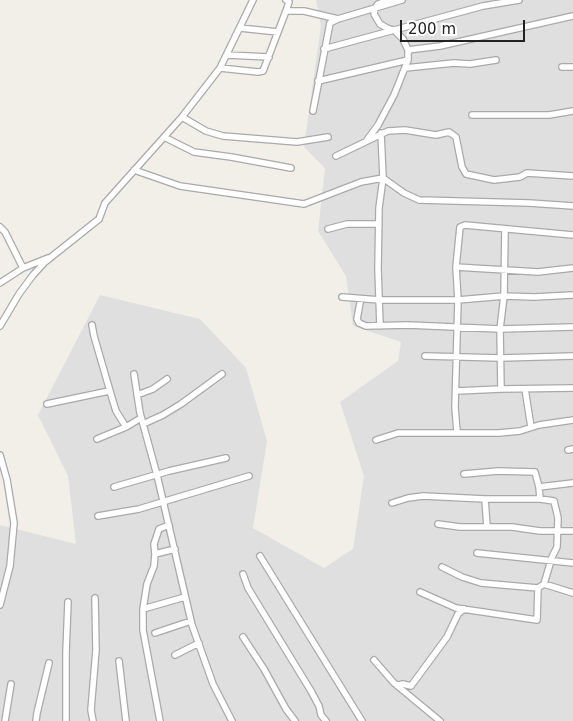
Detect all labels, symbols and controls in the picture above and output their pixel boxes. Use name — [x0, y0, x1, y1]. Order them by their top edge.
scale bar — [403, 10, 528, 42]
text: 200 m — [408, 20, 456, 38]

